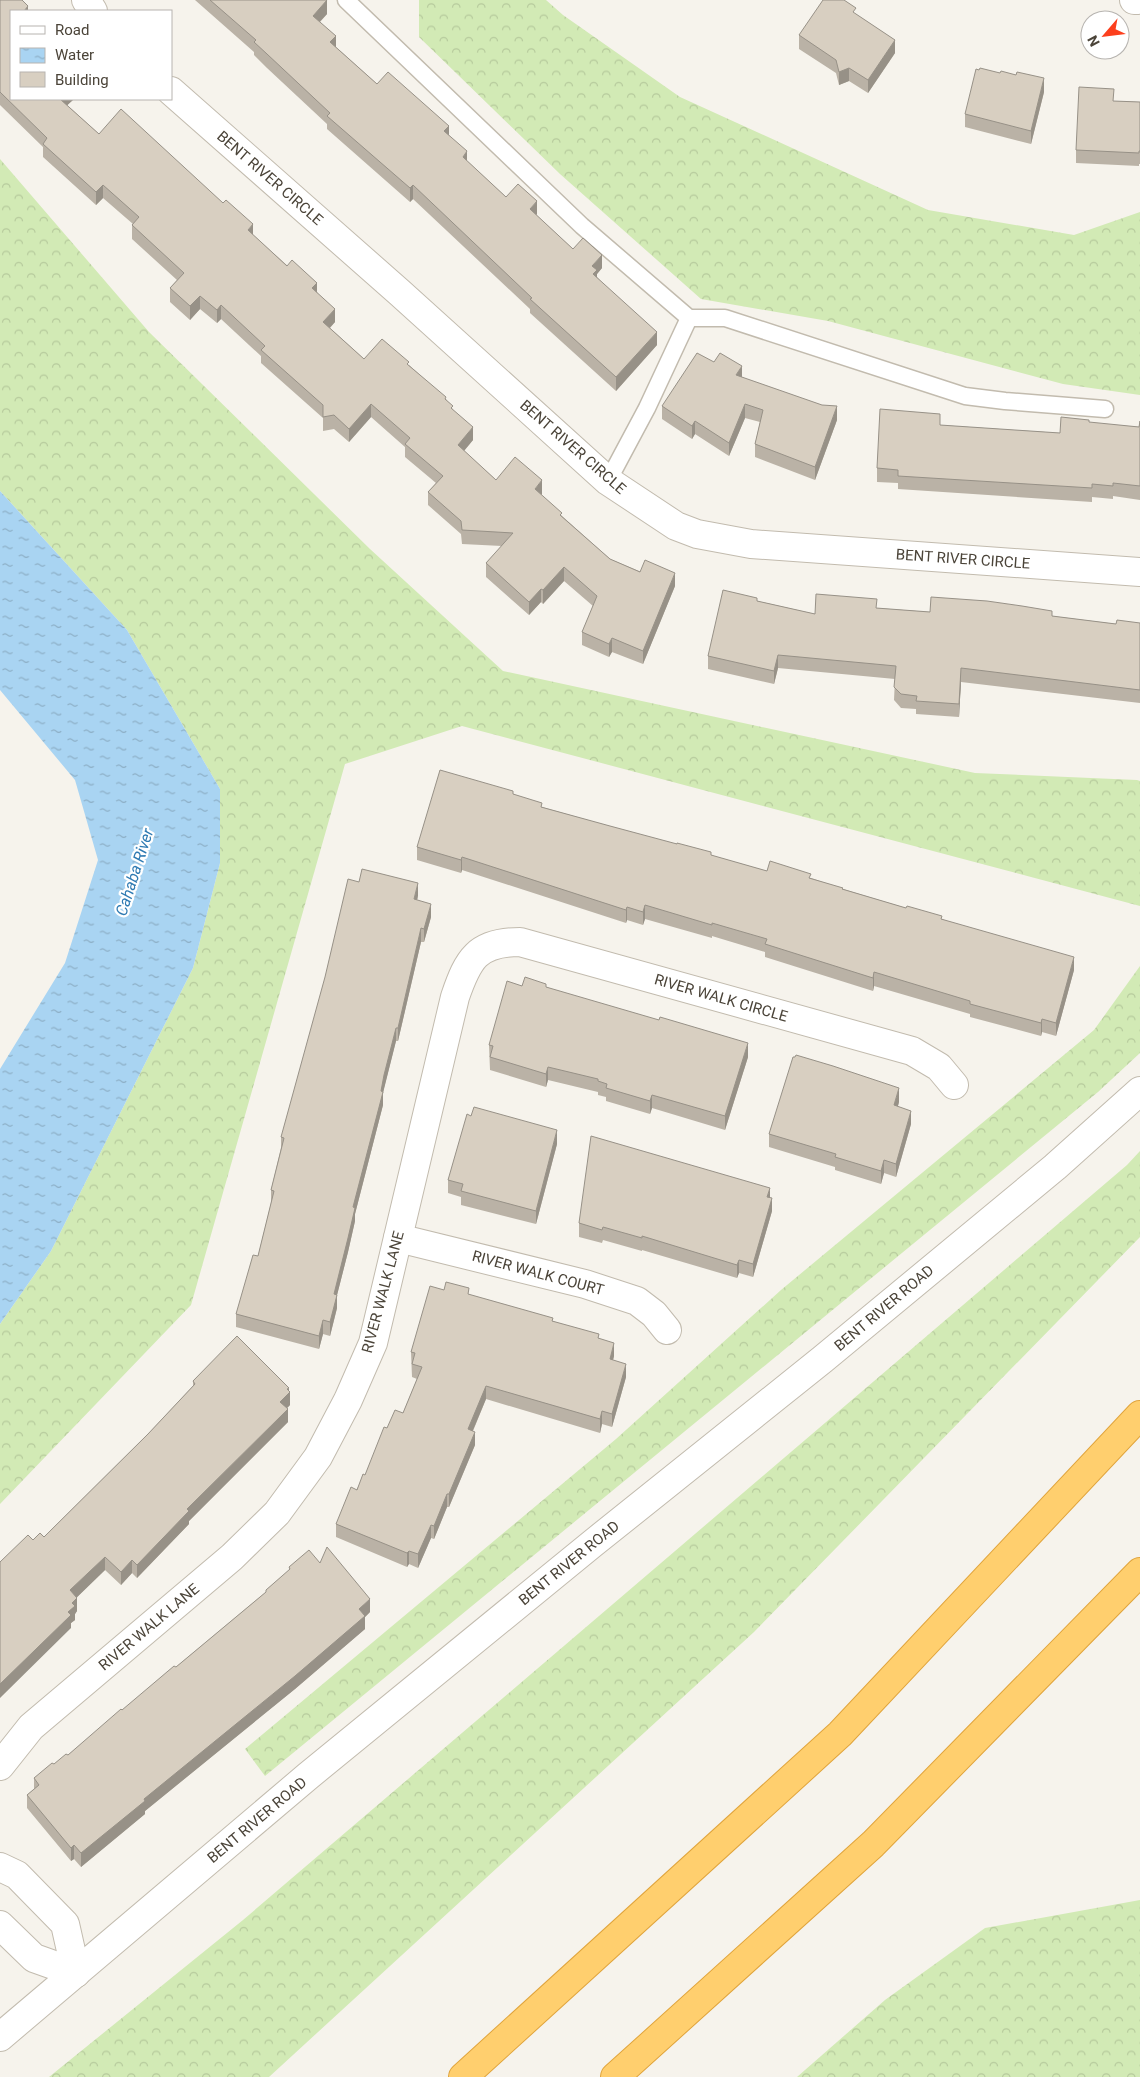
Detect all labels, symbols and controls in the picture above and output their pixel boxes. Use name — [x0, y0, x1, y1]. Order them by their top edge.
legend — [10, 10, 172, 100]
north arrow — [1080, 10, 1130, 60]
text: Road — [55, 21, 89, 39]
text: N — [1084, 33, 1103, 49]
text: Water — [55, 46, 94, 64]
text: Building — [55, 71, 109, 89]
street label: BENT RIVER CIRCLE — [213, 127, 327, 229]
street label: BENT RIVER CIRCLE — [516, 396, 630, 498]
street label: BENT RIVER CIRCLE — [895, 545, 1031, 573]
water label: Cahaba River — [111, 825, 158, 918]
street label: RIVER WALK CIRCLE — [652, 970, 790, 1026]
street label: RIVER WALK LANE — [358, 1229, 408, 1355]
street label: RIVER WALK COURT — [470, 1247, 606, 1299]
street label: BENT RIVER ROAD — [831, 1261, 937, 1355]
street label: BENT RIVER ROAD — [515, 1517, 623, 1609]
street label: RIVER WALK LANE — [95, 1579, 203, 1674]
street label: BENT RIVER ROAD — [204, 1773, 310, 1867]

